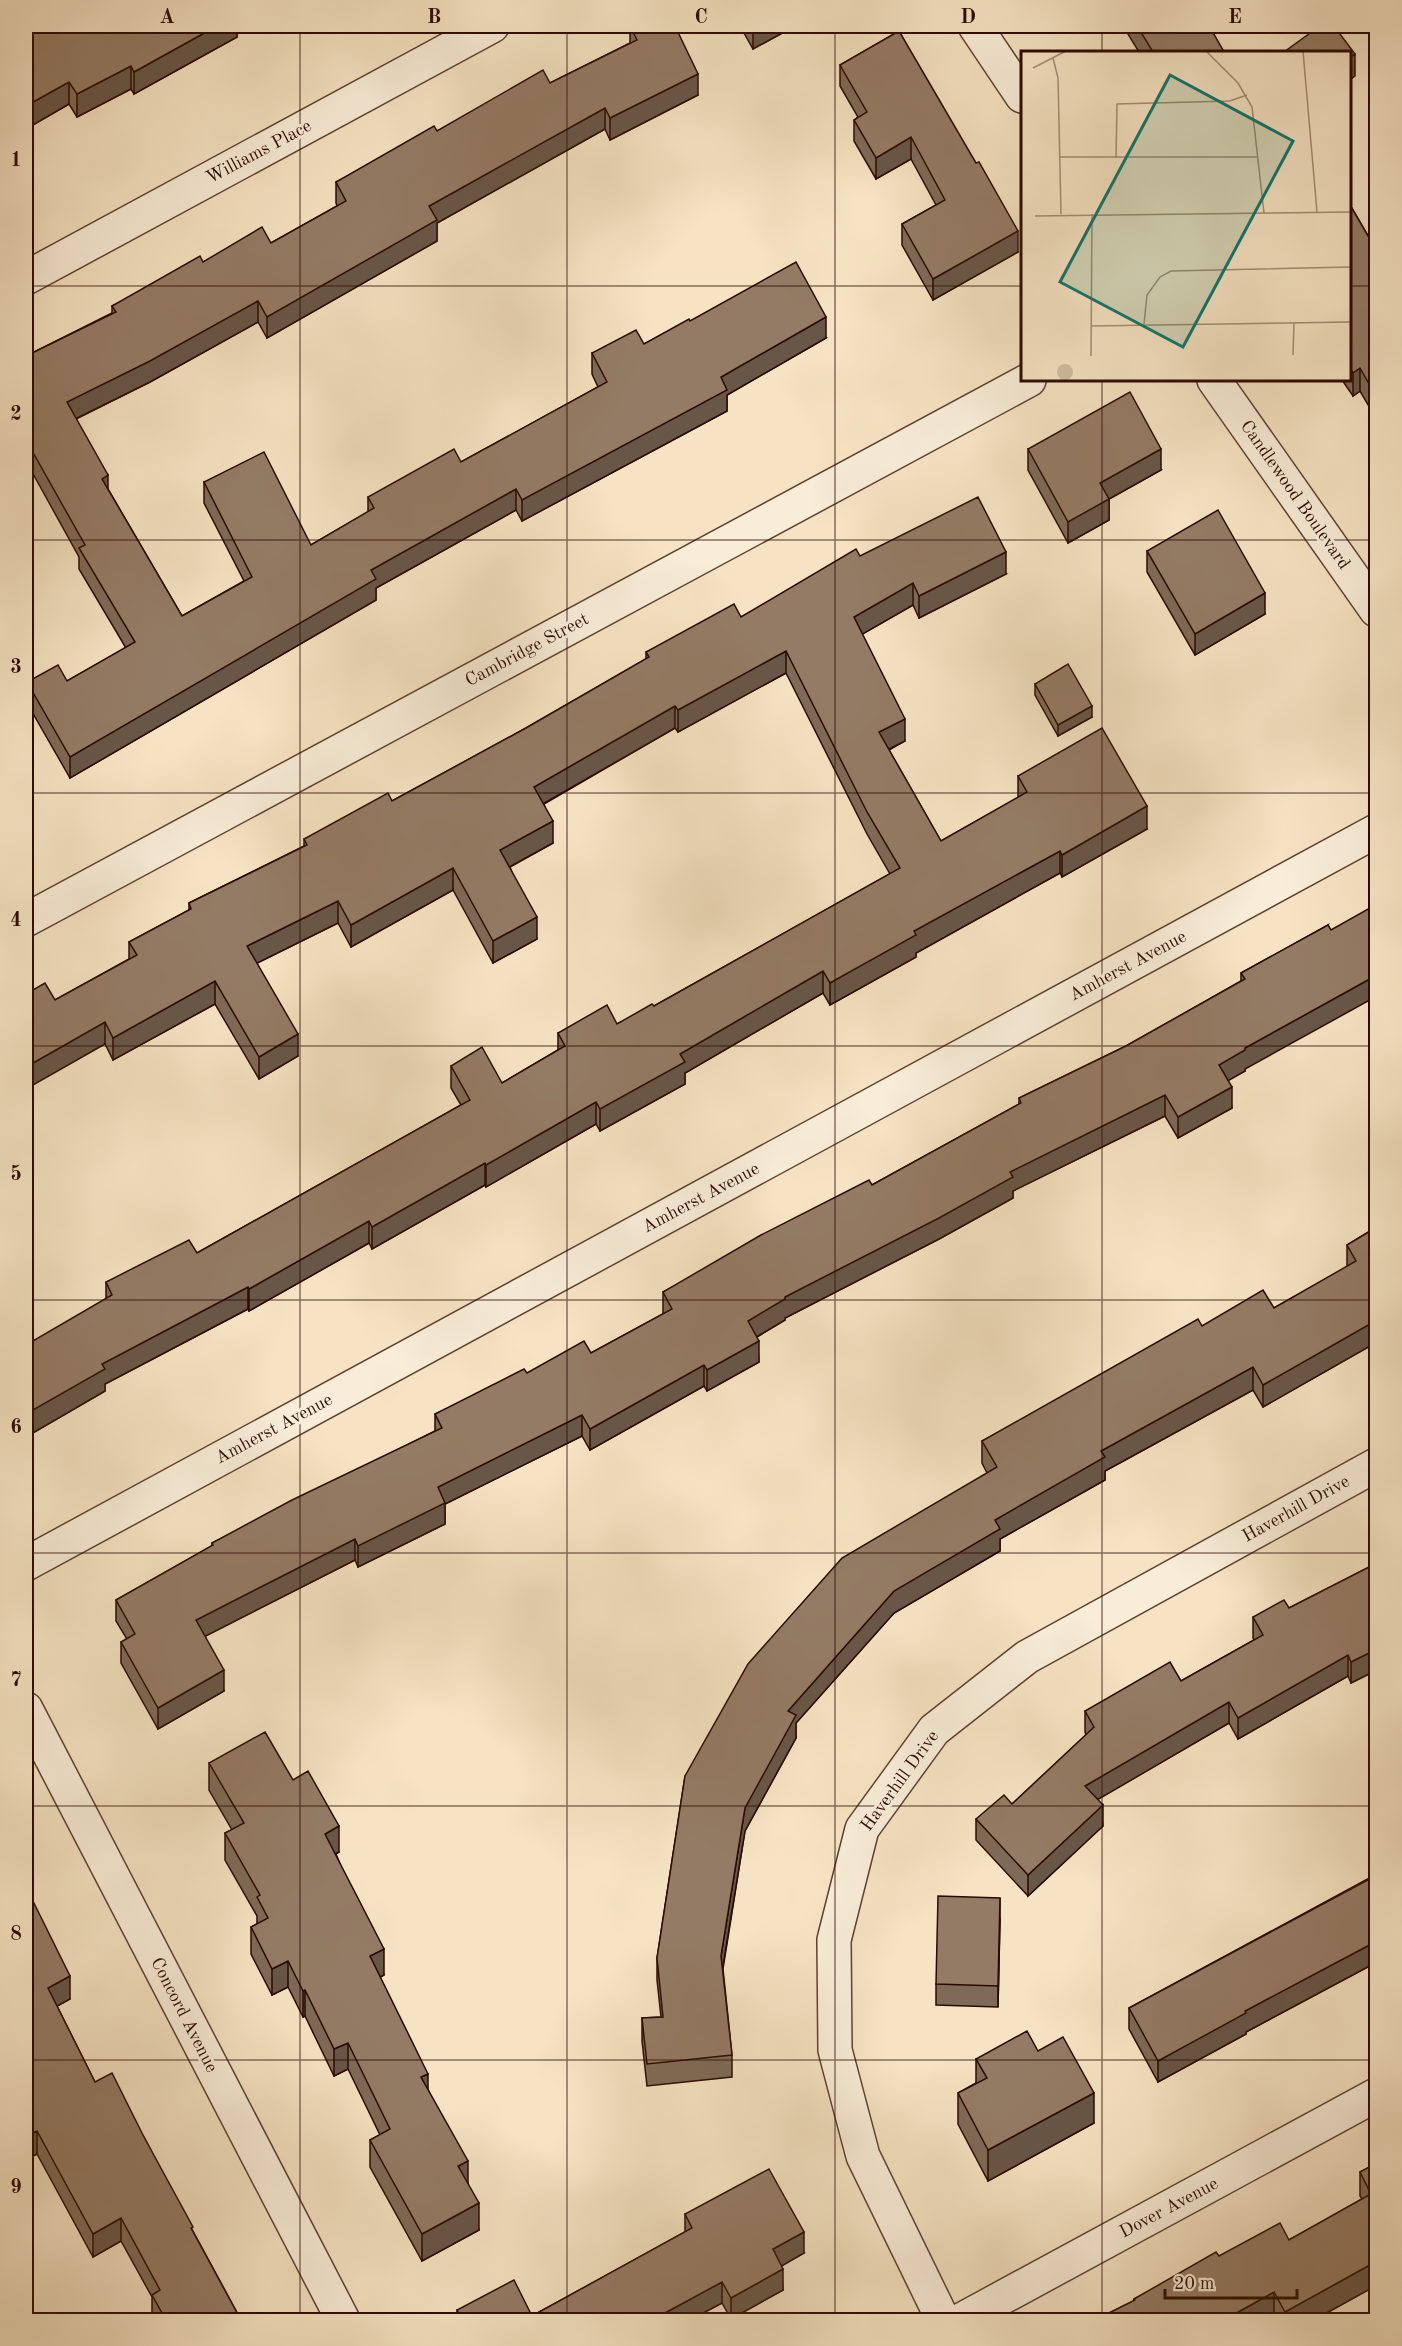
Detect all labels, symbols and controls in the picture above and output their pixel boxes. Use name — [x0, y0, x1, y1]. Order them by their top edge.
text: A — [159, 8, 175, 28]
text: B — [427, 8, 441, 28]
text: C — [694, 8, 708, 28]
text: D — [960, 8, 976, 28]
text: E — [1228, 8, 1242, 28]
inset map — [1021, 51, 1351, 381]
street label: Williams Place — [204, 117, 314, 187]
text: 1 — [10, 151, 22, 171]
text: 2 — [10, 405, 22, 425]
street label: Candlewood Boulevard — [1237, 417, 1353, 573]
street label: Cambridge Street — [462, 610, 592, 690]
text: 3 — [10, 658, 22, 678]
text: 4 — [10, 911, 22, 931]
street label: Amherst Avenue — [1066, 928, 1190, 1004]
street label: Amherst Avenue — [639, 1160, 763, 1236]
text: 5 — [10, 1164, 22, 1185]
street label: Amherst Avenue — [212, 1391, 336, 1467]
text: 6 — [10, 1418, 22, 1438]
street label: Haverhill Drive — [1239, 1472, 1353, 1546]
text: 7 — [10, 1671, 22, 1691]
street label: Haverhill Drive — [858, 1727, 942, 1835]
text: 8 — [10, 1925, 22, 1945]
street label: Concord Avenue — [147, 1955, 221, 2075]
street label: Dover Avenue — [1117, 2175, 1221, 2241]
text: 9 — [10, 2178, 22, 2198]
scale bar — [1165, 2262, 1297, 2300]
text: 20 m — [1174, 2275, 1214, 2293]

